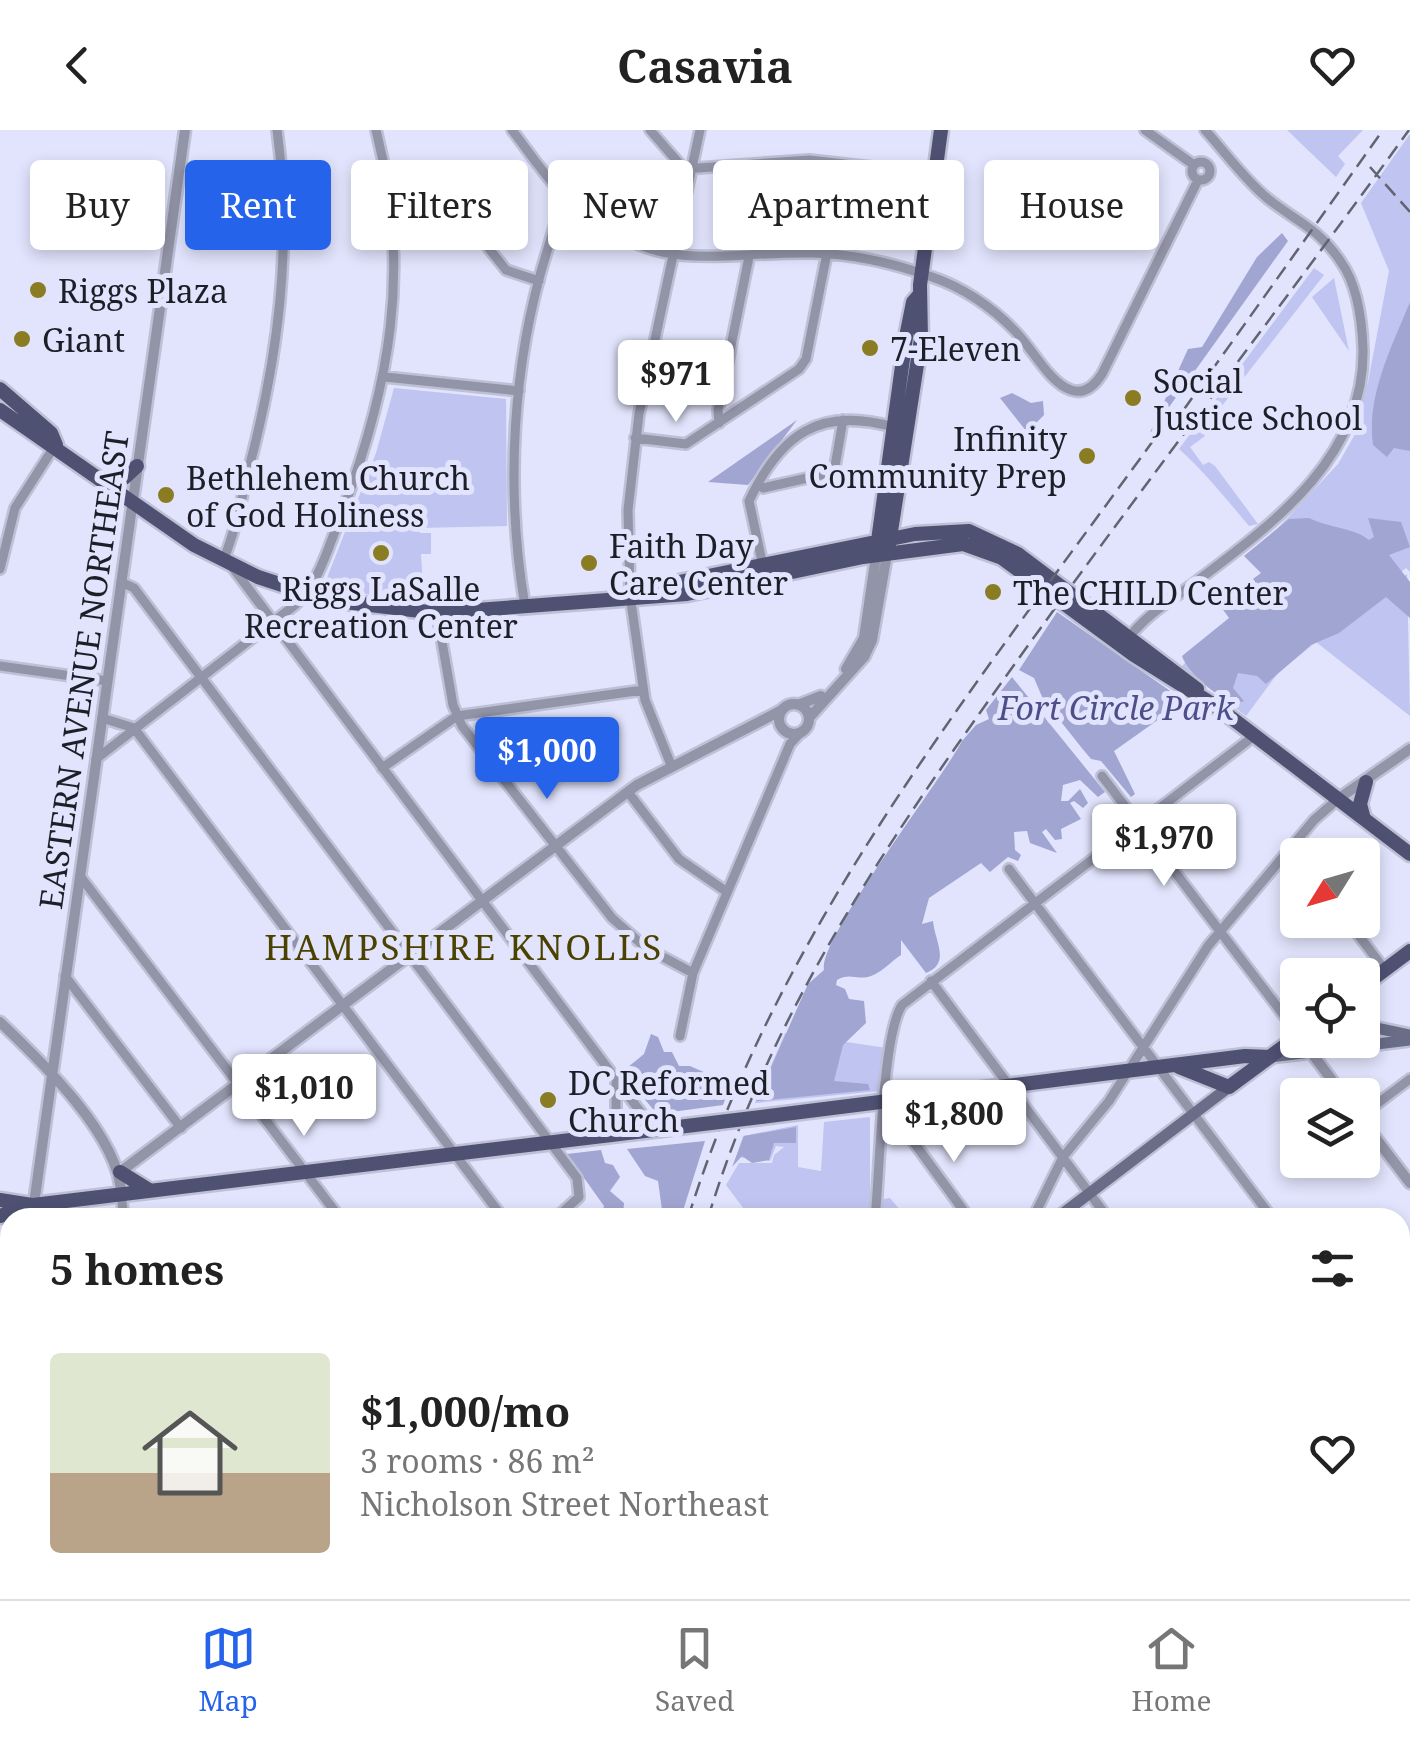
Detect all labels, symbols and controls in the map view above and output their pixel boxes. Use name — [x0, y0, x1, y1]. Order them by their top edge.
text: Casavia — [617, 35, 793, 96]
icon: back — [50, 38, 105, 93]
icon: heart — [1305, 38, 1360, 93]
chip: Buy — [30, 160, 165, 250]
chip: Rent — [185, 160, 331, 250]
chip: Filters — [351, 160, 528, 250]
chip: New — [548, 160, 693, 250]
chip: Apartment — [713, 160, 964, 250]
chip: House — [984, 160, 1159, 250]
place label: Riggs Plaza — [58, 269, 228, 312]
marker: Riggs Plaza — [27, 279, 49, 301]
place label: Giant — [42, 318, 125, 361]
place label: 7-Eleven — [890, 327, 1021, 370]
marker: Giant — [11, 328, 33, 350]
marker: 7-Eleven — [859, 337, 881, 359]
pin: $971 — [617, 340, 735, 425]
text: $971 — [640, 351, 712, 394]
place label: Social Justice School — [1152, 359, 1362, 439]
marker: Social Justice School — [1122, 387, 1144, 409]
place label: Infinity Community Prep — [808, 417, 1068, 497]
street label: EASTERN AVENUE NORTHEAST — [28, 428, 138, 912]
marker: Infinity Community Prep — [1076, 445, 1098, 467]
place label: Bethlehem Church of God Holiness — [186, 456, 470, 536]
marker: Bethlehem Church of God Holiness — [155, 484, 177, 506]
place label: Faith Day Care Center — [609, 524, 788, 604]
marker: Riggs LaSalle Recreation Center — [370, 542, 392, 564]
marker: Faith Day Care Center — [578, 552, 600, 574]
place label: Riggs LaSalle Recreation Center — [244, 567, 518, 647]
place label: The CHILD Center — [1013, 571, 1288, 614]
marker: The CHILD Center — [982, 581, 1004, 603]
park label: Fort Circle Park — [997, 686, 1236, 729]
pin: $1,000 — [466, 717, 628, 802]
text: $1,000 — [497, 728, 597, 771]
pin: $1,970 — [1083, 804, 1245, 889]
text: $1,970 — [1114, 815, 1214, 858]
north arrow — [1280, 838, 1380, 938]
map controls — [1280, 838, 1380, 1178]
district label: HAMPSHIRE KNOLLS — [264, 923, 664, 970]
button: locate — [1280, 958, 1380, 1058]
pin: $1,010 — [223, 1054, 385, 1139]
place label: DC Reformed Church — [568, 1061, 770, 1141]
text: $1,010 — [254, 1065, 354, 1108]
button: layers — [1280, 1078, 1380, 1178]
pin: $1,800 — [873, 1080, 1035, 1165]
marker: DC Reformed Church — [537, 1089, 559, 1111]
text: $1,800 — [904, 1091, 1004, 1134]
text: 5 homes — [50, 1240, 224, 1297]
icon: filters — [1305, 1241, 1360, 1296]
text: $1,000/mo — [360, 1382, 570, 1439]
icon: home — [130, 1393, 250, 1513]
icon: heart — [1305, 1426, 1360, 1481]
text: 3 rooms · 86 m² — [360, 1439, 595, 1482]
text: Nicholson Street Northeast — [360, 1482, 769, 1525]
tab: Map — [199, 1621, 258, 1719]
tab: Saved — [655, 1621, 734, 1719]
tab: Home — [1132, 1621, 1211, 1719]

